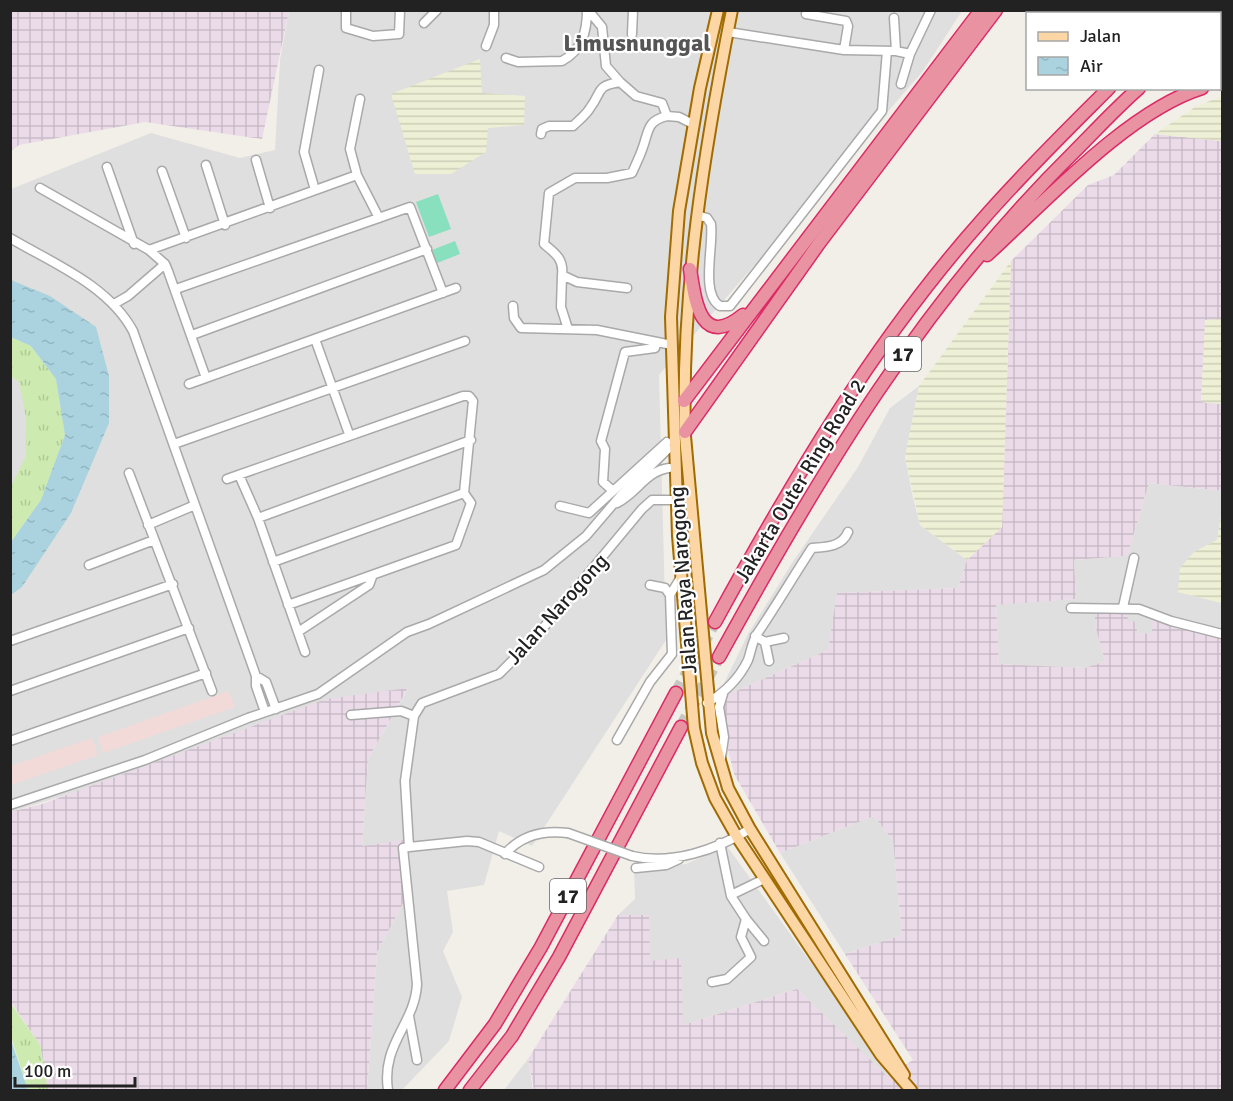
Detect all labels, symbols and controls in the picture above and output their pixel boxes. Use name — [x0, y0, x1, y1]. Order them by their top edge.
legend — [1026, 12, 1221, 90]
text: Jalan — [1080, 25, 1121, 47]
district label: Limusnunggal — [563, 28, 711, 58]
text: Air — [1080, 55, 1103, 77]
road number: 17 — [885, 337, 921, 371]
street label: Jakarta Outer Ring Road 2 — [729, 374, 871, 588]
street label: Jalan Raya Narogong — [663, 485, 703, 675]
street label: Jalan Narogong — [500, 548, 614, 670]
road number: 17 — [550, 879, 586, 913]
scale bar — [15, 1050, 135, 1088]
text: 100 m — [24, 1060, 71, 1082]

